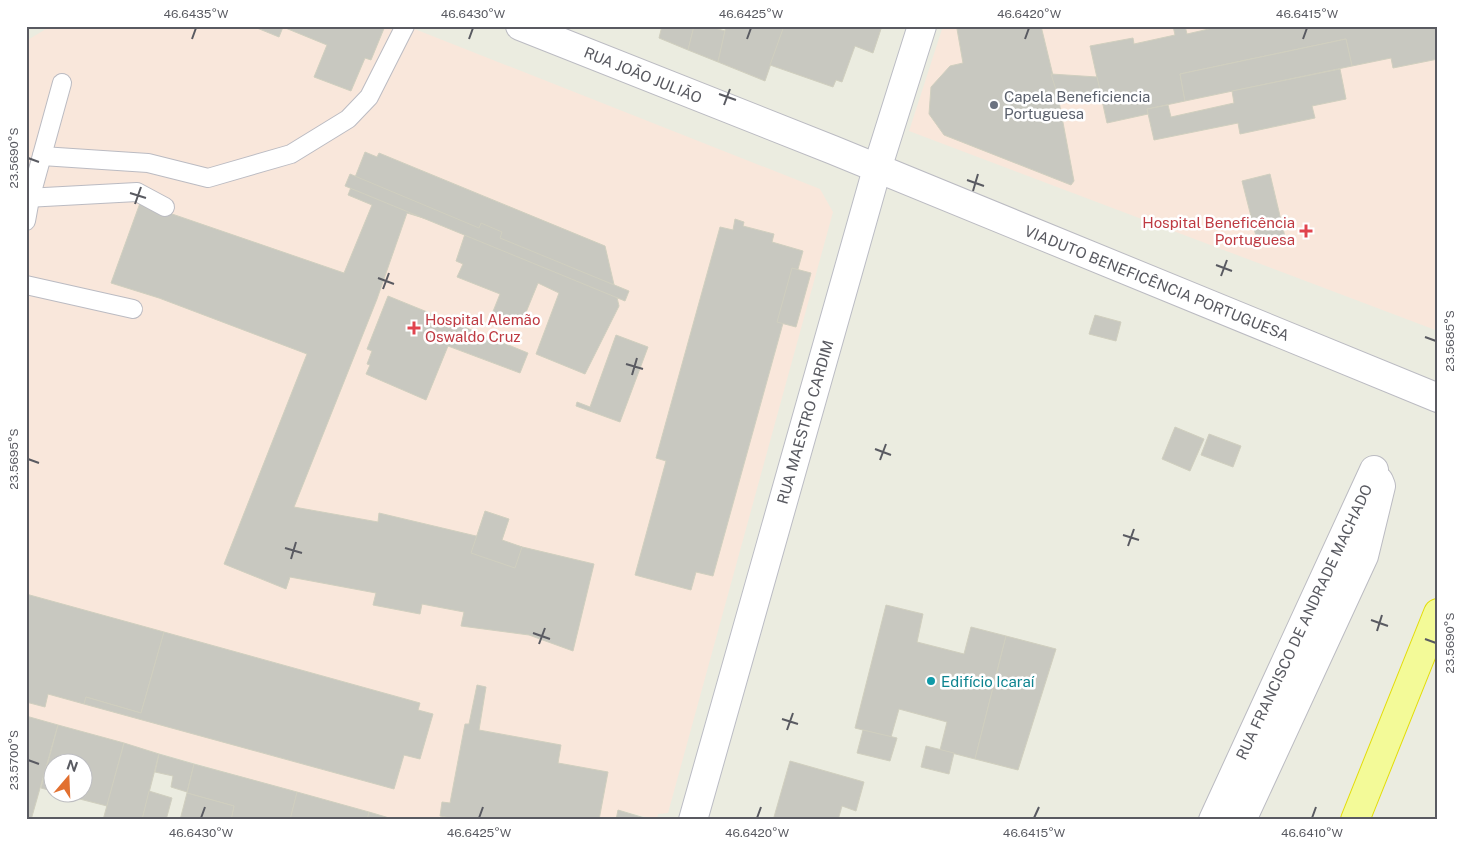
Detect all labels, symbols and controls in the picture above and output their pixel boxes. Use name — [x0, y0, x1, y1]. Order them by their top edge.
text: 46.6435°W — [164, 7, 229, 21]
text: 46.6430°W — [441, 7, 506, 21]
text: 46.6425°W — [719, 7, 784, 21]
text: 46.6420°W — [997, 7, 1062, 21]
text: 46.6415°W — [1276, 7, 1339, 21]
street label: RUA JOÃO JULIÃO — [582, 44, 704, 106]
place label: Capela Beneficiencia Portuguesa — [1004, 88, 1150, 122]
marker: Capela Beneficiencia Portuguesa — [988, 99, 1000, 111]
text: 23.5690°S — [7, 128, 21, 188]
place label: Hospital Beneficência Portuguesa — [1142, 214, 1295, 248]
street label: VIADUTO BENEFICÊNCIA PORTUGUESA — [1022, 222, 1292, 344]
marker: Hospital Beneficência Portuguesa — [1299, 224, 1313, 238]
text: 23.5685°S — [1443, 310, 1457, 372]
place label: Hospital Alemão Oswaldo Cruz — [425, 311, 540, 345]
marker: Hospital Alemão Oswaldo Cruz — [407, 321, 421, 335]
street label: RUA MAESTRO CARDIM — [773, 338, 837, 506]
text: 23.5695°S — [7, 428, 21, 490]
street label: RUA FRANCISCO DE ANDRADE MACHADO — [1233, 482, 1375, 762]
text: 23.5690°S — [1443, 613, 1457, 673]
place label: Edifício Icaraí — [941, 673, 1035, 690]
marker: Edifício Icaraí — [925, 675, 937, 687]
text: 23.5700°S — [7, 730, 21, 790]
north arrow — [42, 754, 92, 804]
text: N — [64, 756, 80, 775]
text: 46.6430°W — [169, 826, 234, 840]
text: 46.6425°W — [447, 826, 512, 840]
text: 46.6420°W — [725, 826, 790, 840]
text: 46.6415°W — [1003, 826, 1066, 840]
text: 46.6410°W — [1281, 826, 1344, 840]

